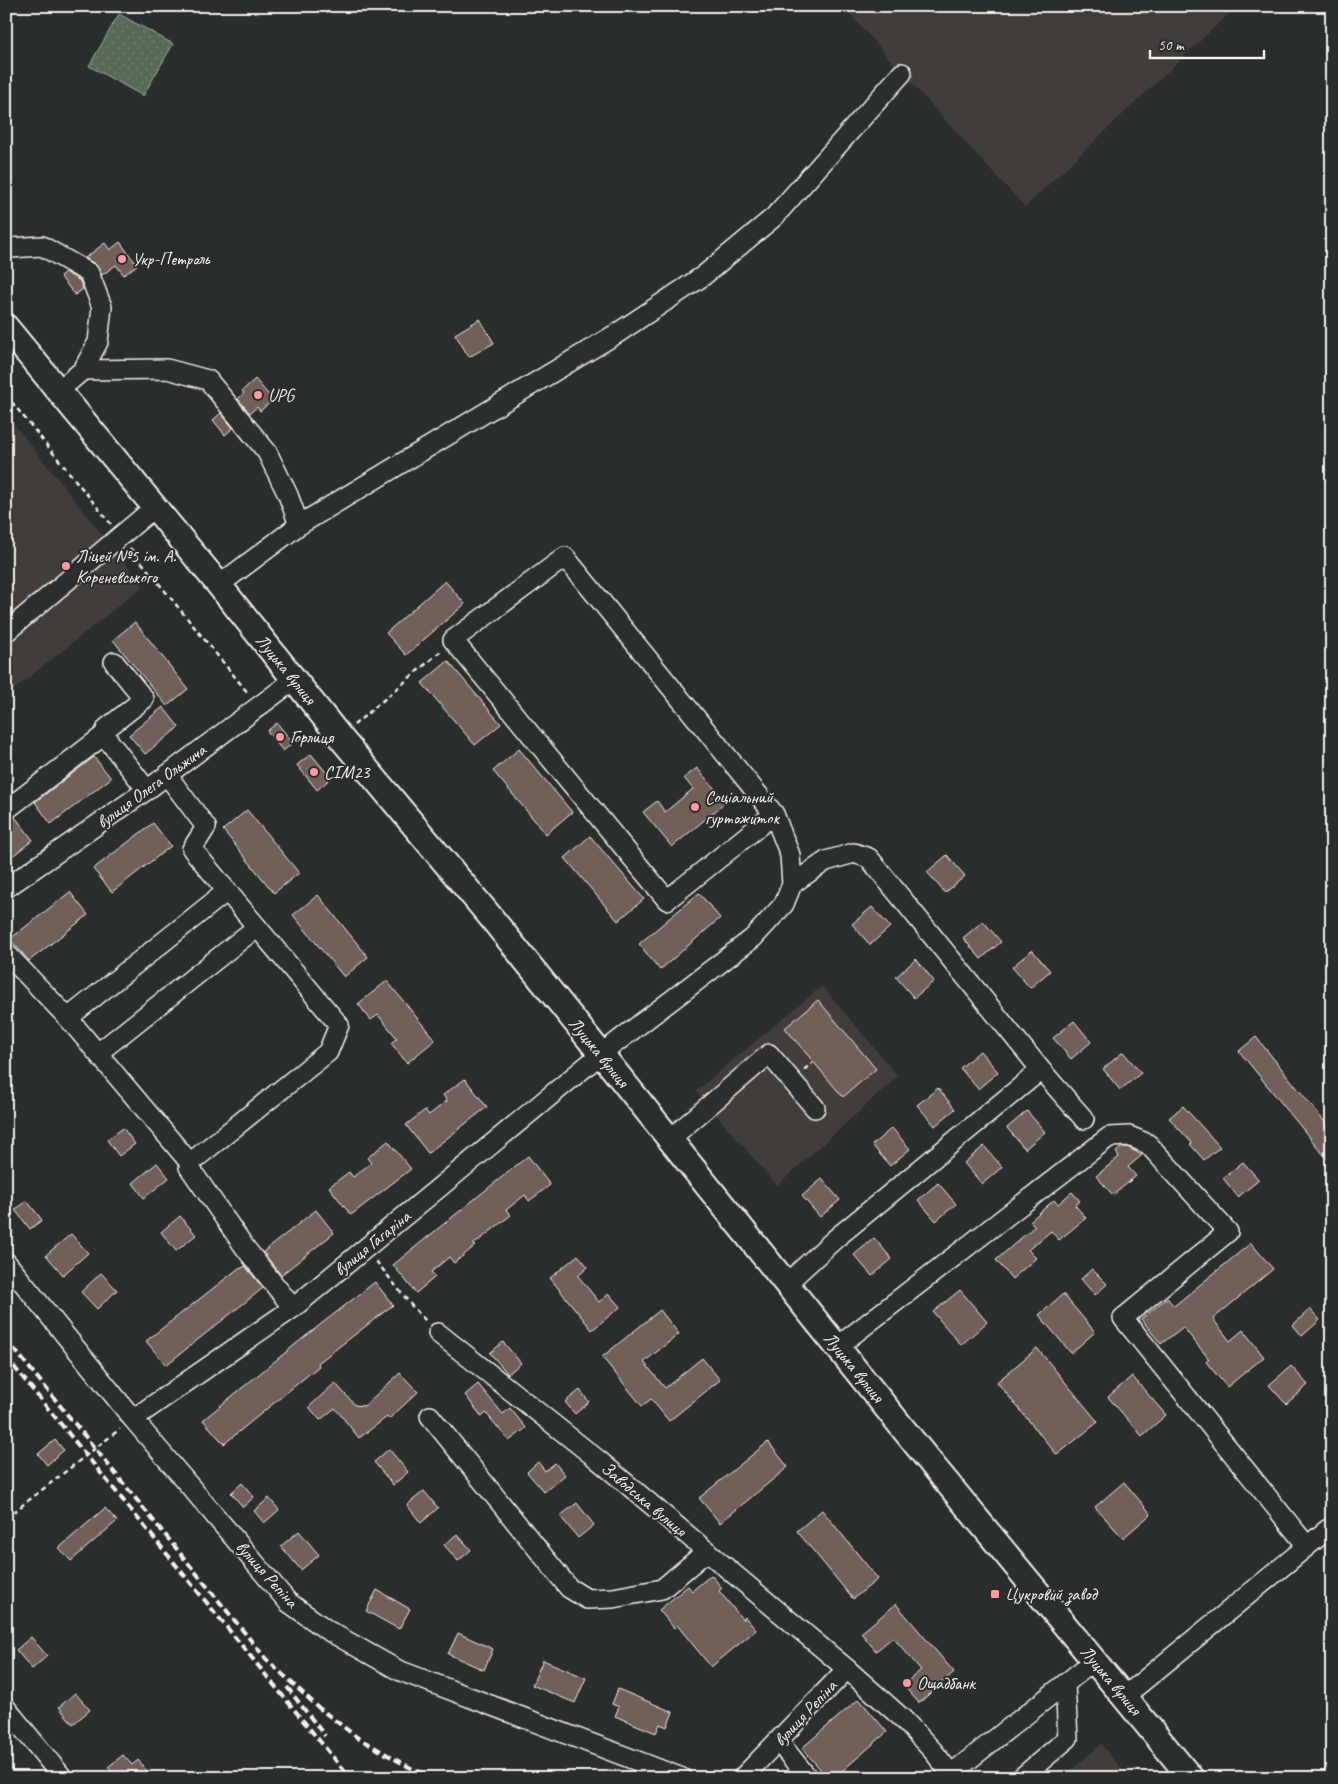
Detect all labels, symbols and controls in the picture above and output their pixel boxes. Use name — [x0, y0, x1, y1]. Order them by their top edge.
scale bar — [1150, 28, 1264, 60]
text: 50 m — [1158, 36, 1185, 55]
place label: Укр-Петроль — [132, 248, 211, 270]
marker: Укр-Петроль — [116, 253, 128, 265]
place label: UPG — [268, 384, 296, 406]
marker: UPG — [252, 389, 264, 401]
place label: Ліцей №5 ім. А. Кореневського — [76, 545, 176, 588]
marker: Ліцей №5 ім. А. Кореневського — [60, 560, 72, 572]
street label: Луцька вулиця — [251, 629, 322, 710]
place label: Горлиця — [290, 726, 335, 748]
marker: Горлиця — [274, 731, 286, 743]
street label: вулиця Олега Ольжича — [92, 738, 211, 833]
place label: СІМ23 — [324, 761, 371, 783]
marker: СІМ23 — [308, 766, 320, 778]
place label: Соціальний гуртожиток — [705, 786, 780, 829]
marker: Соціальний гуртожиток — [689, 801, 701, 813]
street label: Луцька вулиця — [564, 1012, 635, 1093]
street label: вулиця Гагаріна — [329, 1205, 416, 1281]
street label: Луцька вулиця — [819, 1327, 890, 1408]
street label: Заводська вулиця — [597, 1457, 693, 1542]
street label: вулиця Рєпіна — [231, 1536, 304, 1613]
place label: Цукровий завод — [1005, 1583, 1099, 1606]
marker: Цукровий завод — [989, 1588, 1001, 1600]
street label: Луцька вулиця — [1076, 1641, 1147, 1720]
place label: Ощадбанк — [917, 1672, 977, 1694]
street label: вулиця Рєпіна — [769, 1674, 842, 1751]
marker: Ощадбанк — [901, 1677, 913, 1689]

